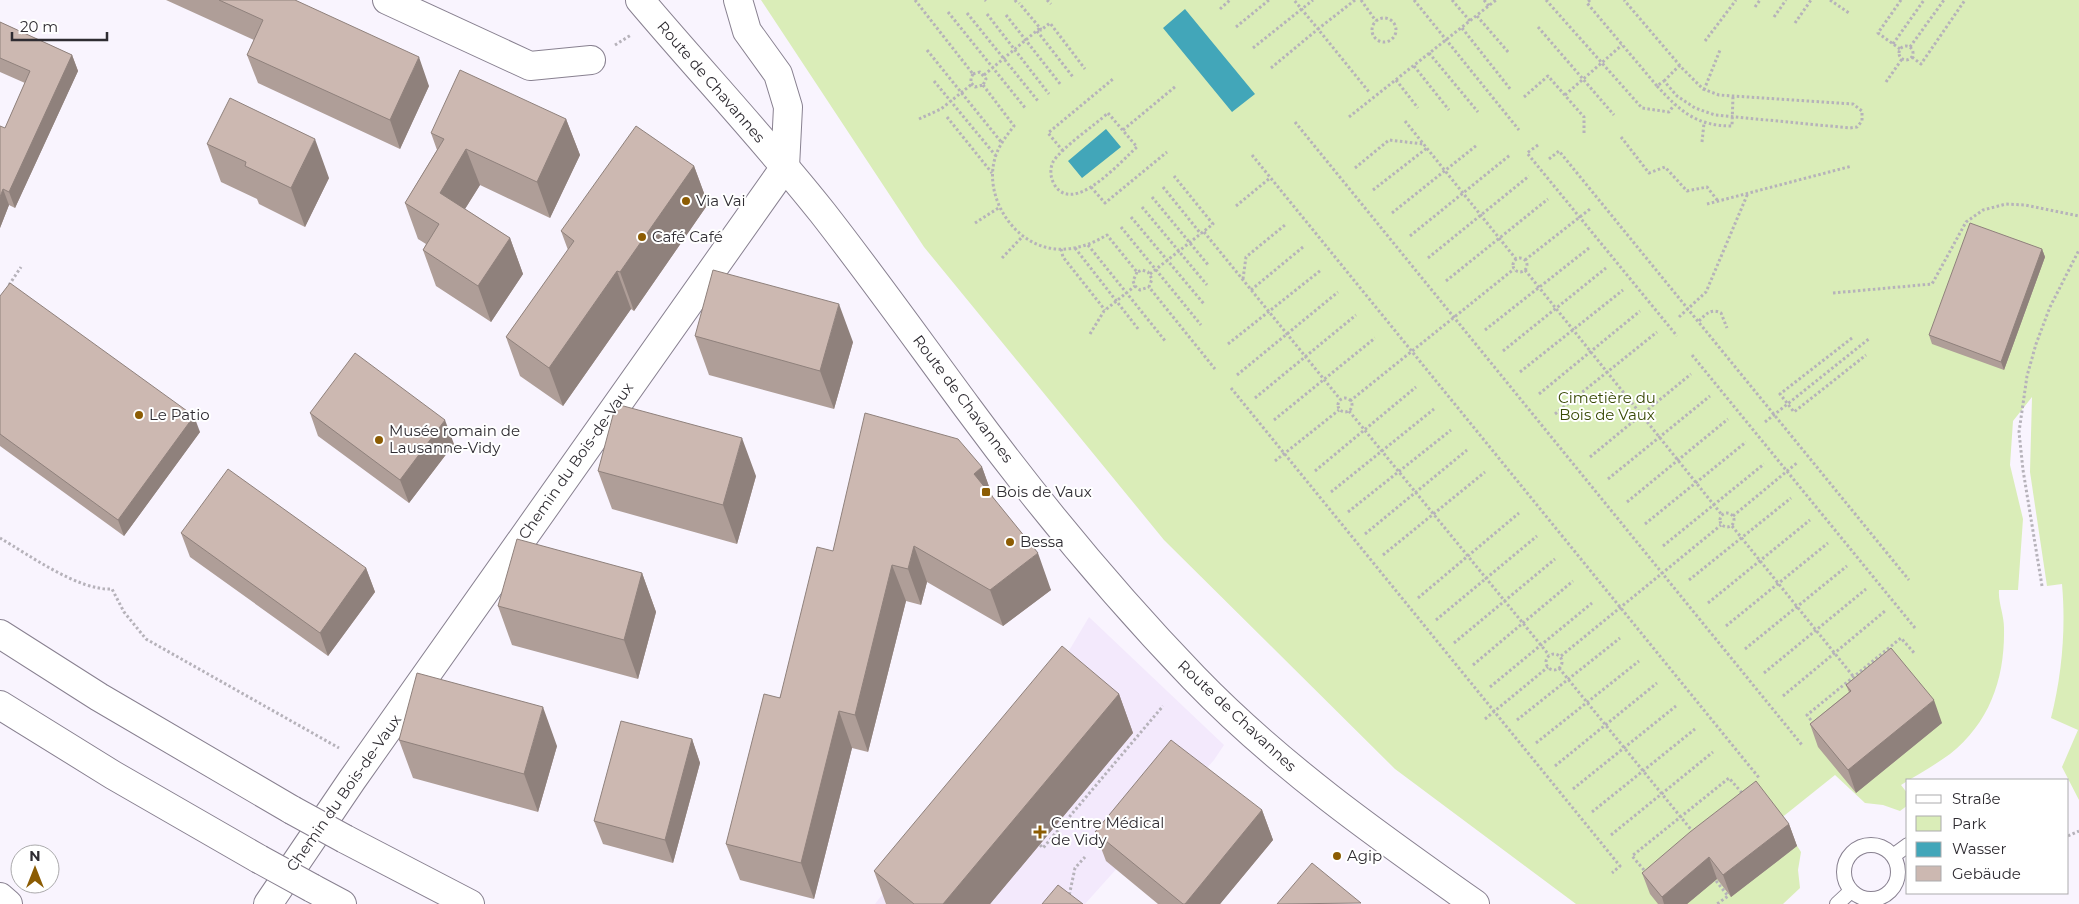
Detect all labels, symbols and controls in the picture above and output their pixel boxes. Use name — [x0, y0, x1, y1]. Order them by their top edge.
scale bar — [12, 10, 108, 42]
text: 20 m — [20, 17, 58, 36]
street label: Route de Chavannes — [653, 17, 769, 146]
place label: Via Vai — [696, 191, 746, 210]
marker: Via Vai — [680, 195, 692, 207]
place label: Café Café — [652, 227, 723, 246]
marker: Café Café — [636, 231, 648, 243]
street label: Route de Chavannes — [909, 331, 1018, 466]
street label: Chemin du Bois-de-Vaux — [514, 379, 637, 543]
park label: Cimetière du Bois de Vaux — [1558, 388, 1656, 424]
place label: Le Patio — [149, 405, 210, 424]
marker: Le Patio — [133, 409, 145, 421]
place label: Musée romain de Lausanne-Vidy — [389, 421, 520, 457]
marker: Musée romain de Lausanne-Vidy — [373, 434, 385, 446]
place label: Bois de Vaux — [996, 482, 1092, 501]
marker: Bois de Vaux — [980, 486, 992, 498]
place label: Bessa — [1020, 532, 1064, 551]
marker: Bessa — [1004, 536, 1016, 548]
street label: Route de Chavannes — [1174, 656, 1301, 775]
street label: Chemin du Bois-de-Vaux — [282, 711, 405, 875]
legend — [1906, 779, 2069, 894]
text: Straße — [1952, 789, 2001, 808]
place label: Centre Médical de Vidy — [1051, 813, 1164, 849]
text: Park — [1952, 814, 1986, 833]
marker: Centre Médical de Vidy — [1033, 825, 1047, 839]
text: Wasser — [1952, 839, 2006, 858]
north arrow — [10, 844, 60, 894]
place label: Agip — [1347, 846, 1382, 865]
text: N — [29, 847, 41, 865]
marker: Agip — [1331, 850, 1343, 862]
text: Gebäude — [1952, 864, 2021, 883]

